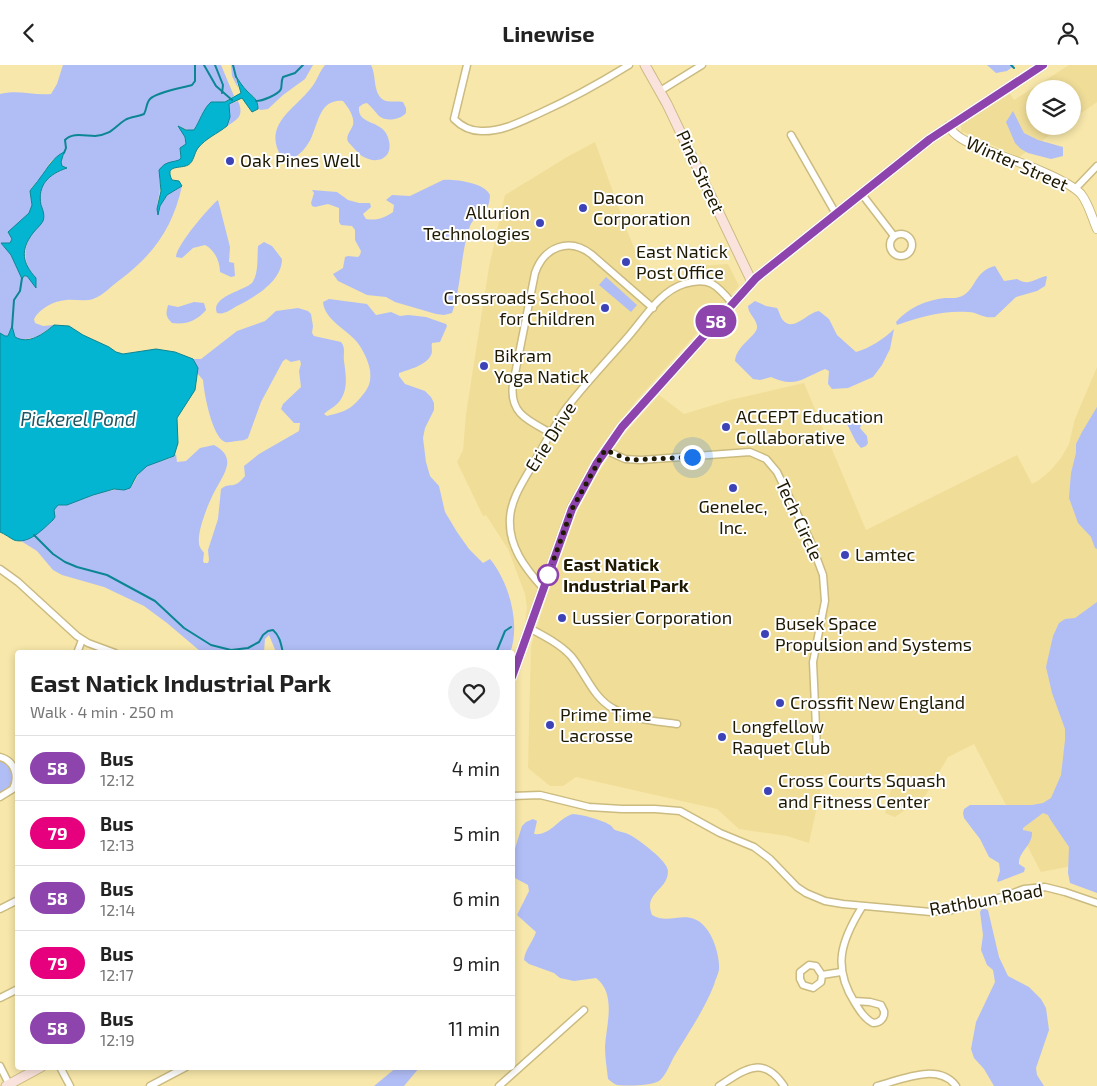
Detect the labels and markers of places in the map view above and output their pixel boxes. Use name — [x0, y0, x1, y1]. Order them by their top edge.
place label: Oak Pines Well — [240, 149, 361, 171]
marker: Oak Pines Well — [224, 155, 236, 167]
place label: Dacon Corporation — [593, 186, 690, 229]
place label: Allurion Technologies — [423, 201, 530, 244]
marker: Dacon Corporation — [577, 202, 589, 214]
marker: Allurion Technologies — [534, 217, 546, 229]
place label: East Natick Post Office — [636, 240, 728, 283]
marker: East Natick Post Office — [620, 256, 632, 268]
place label: Crossroads School for Children — [444, 286, 596, 329]
marker: Crossroads School for Children — [599, 302, 611, 314]
place label: Bikram Yoga Natick — [494, 344, 589, 387]
marker: Bikram Yoga Natick — [478, 360, 490, 372]
place label: ACCEPT Education Collaborative — [736, 405, 884, 448]
marker: ACCEPT Education Collaborative — [720, 421, 732, 433]
marker: Genelec, Inc. — [727, 482, 739, 494]
place label: Genelec, Inc. — [698, 495, 768, 538]
place label: Lamtec — [855, 543, 915, 565]
marker: Lamtec — [839, 549, 851, 561]
place label: East Natick Industrial Park — [563, 553, 689, 596]
marker: East Natick Industrial Park — [537, 564, 559, 586]
place label: Lussier Corporation — [572, 606, 732, 628]
marker: Lussier Corporation — [556, 612, 568, 624]
place label: Busek Space Propulsion and Systems — [775, 612, 972, 655]
marker: Busek Space Propulsion and Systems — [759, 628, 771, 640]
place label: Crossfit New England — [790, 691, 965, 713]
marker: Crossfit New England — [774, 697, 786, 709]
place label: Prime Time Lacrosse — [560, 703, 652, 746]
place label: Longfellow Raquet Club — [732, 715, 830, 758]
marker: Prime Time Lacrosse — [544, 719, 556, 731]
marker: Longfellow Raquet Club — [716, 731, 728, 743]
place label: Cross Courts Squash and Fitness Center — [778, 769, 946, 812]
marker: Cross Courts Squash and Fitness Center — [762, 785, 774, 797]

